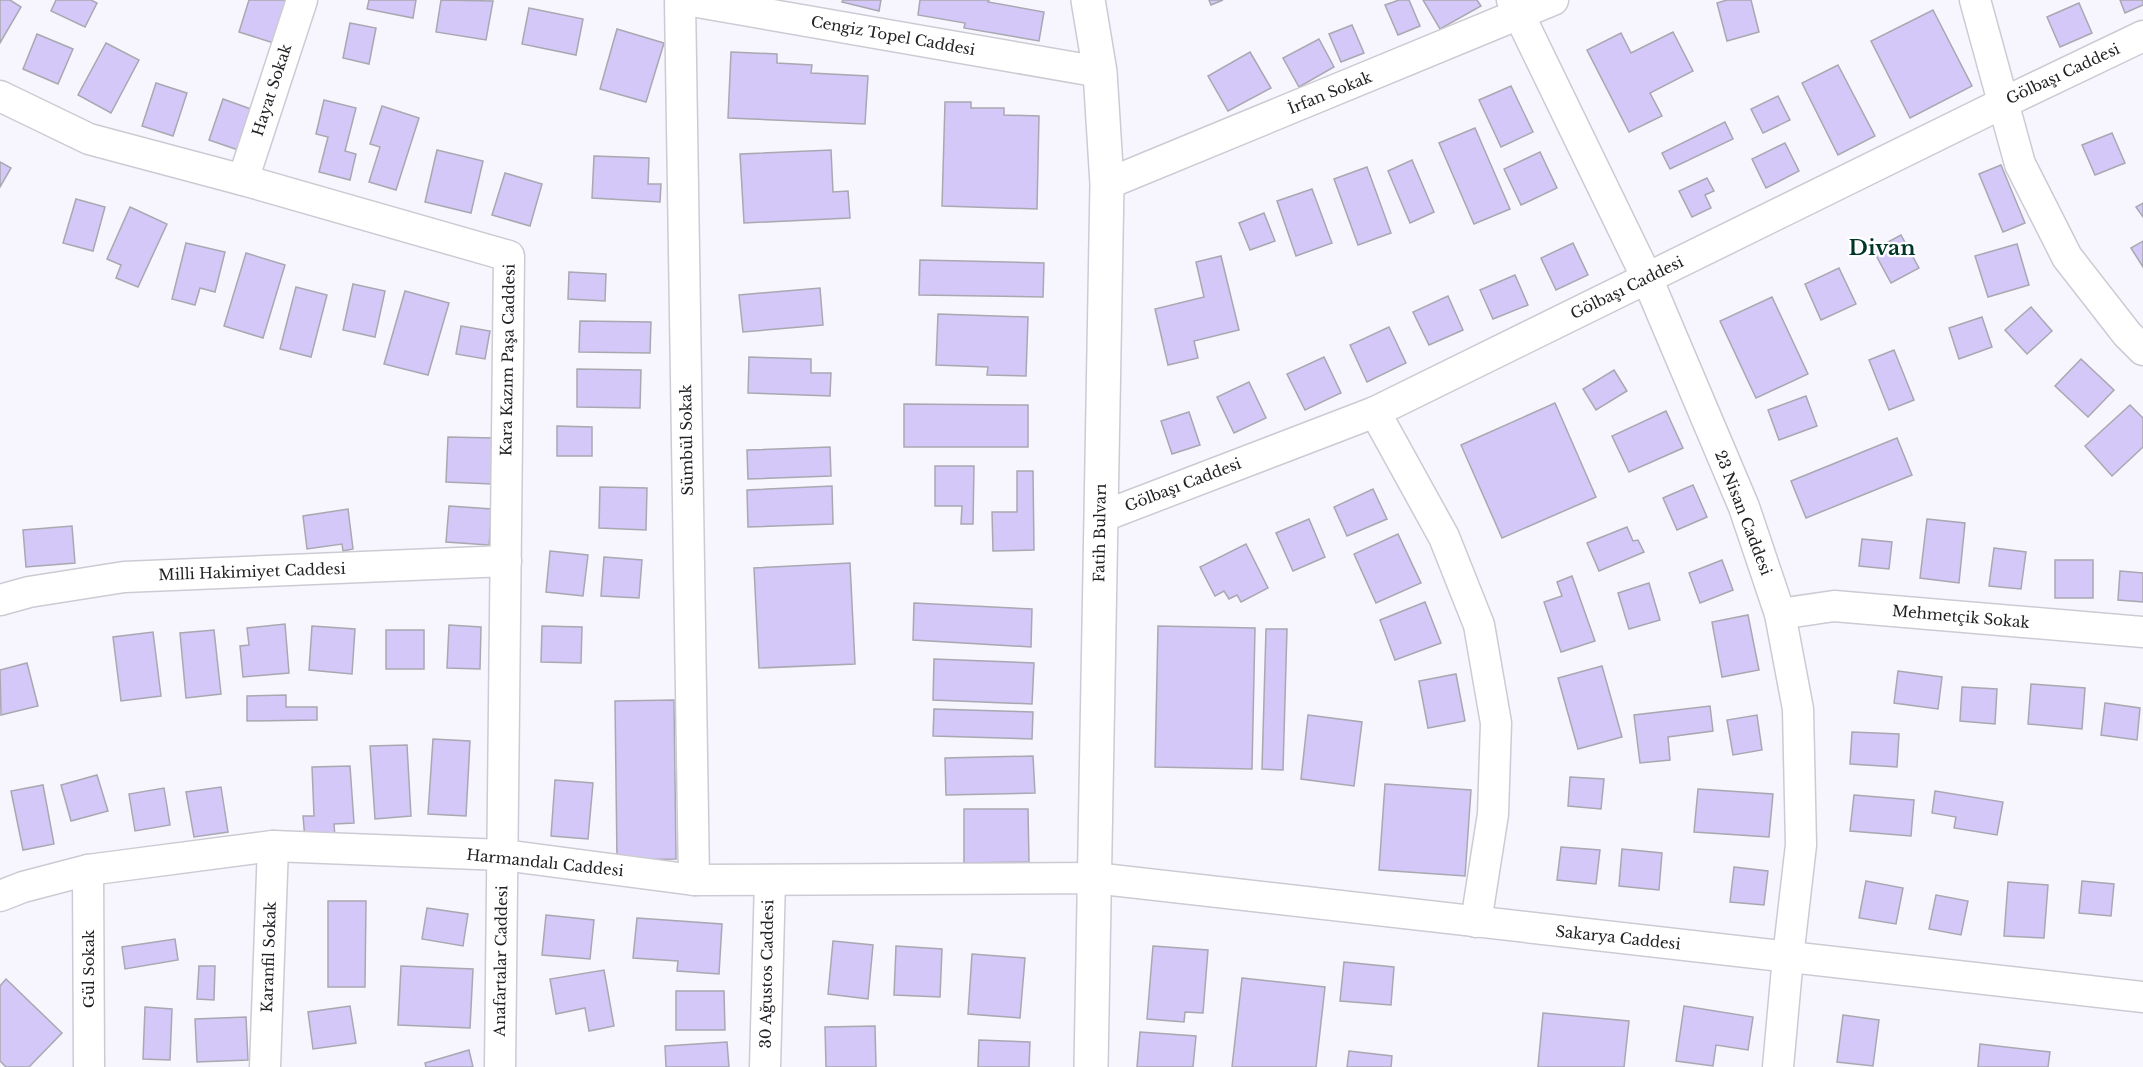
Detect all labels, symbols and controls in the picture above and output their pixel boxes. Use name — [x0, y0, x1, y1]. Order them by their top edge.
street label: Cengiz Topel Caddesi — [809, 12, 977, 59]
street label: Gölbaşı Caddesi — [2003, 39, 2123, 108]
street label: Hayat Sokak — [248, 41, 296, 138]
street label: İrfan Sokak — [1285, 67, 1375, 118]
district label: Divan — [1849, 235, 1915, 261]
street label: Gölbaşı Caddesi — [1567, 252, 1686, 323]
street label: Kara Kazım Paşa Caddesi — [496, 264, 519, 456]
street label: Sümbül Sokak — [676, 384, 697, 496]
street label: 23 Nisan Caddesi — [1711, 448, 1776, 578]
street label: Gölbaşı Caddesi — [1122, 454, 1244, 515]
street label: Fatih Bulvarı — [1089, 483, 1110, 583]
street label: Milli Hakimiyet Caddesi — [158, 559, 346, 584]
street label: Mehmetçik Sokak — [1891, 601, 2031, 632]
street label: Harmandalı Caddesi — [466, 845, 625, 880]
street label: Anafartalar Caddesi — [490, 885, 511, 1038]
street label: 30 Ağustos Caddesi — [756, 899, 777, 1049]
street label: Karanfil Sokak — [257, 900, 280, 1013]
street label: Sakarya Caddesi — [1555, 921, 1682, 954]
street label: Gül Sokak — [79, 929, 98, 1008]

